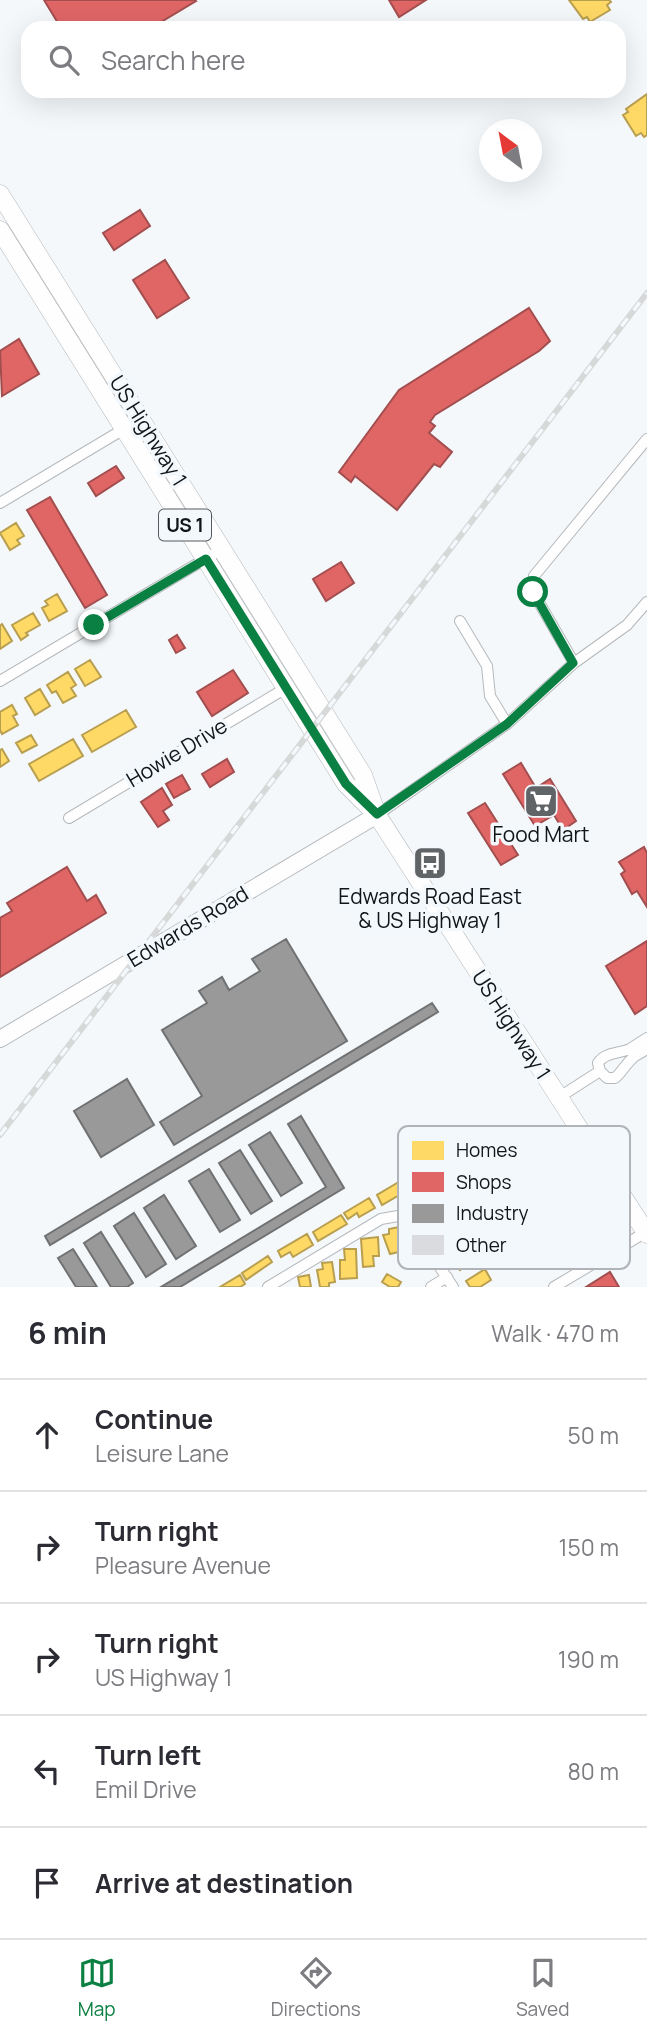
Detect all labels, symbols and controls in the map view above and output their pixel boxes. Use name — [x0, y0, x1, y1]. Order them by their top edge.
search box — [21, 21, 626, 98]
icon: search — [45, 41, 83, 79]
text: Search here — [101, 42, 246, 78]
north arrow — [479, 119, 542, 182]
street label: US Highway 1 — [104, 370, 194, 491]
road number: US 1 — [159, 510, 211, 540]
route start — [517, 576, 548, 607]
route end — [78, 609, 109, 640]
street label: Howie Drive — [121, 711, 232, 793]
supermarket icon: Food Mart — [522, 782, 560, 820]
place label: Food Mart — [492, 820, 590, 848]
bus stop icon: Edwards Road East & US Highway 1 — [411, 844, 449, 882]
street label: Edwards Road — [122, 879, 253, 973]
place label: Edwards Road East & US Highway 1 — [338, 882, 522, 934]
street label: US Highway 1 — [466, 964, 558, 1085]
legend — [398, 1126, 630, 1269]
text: Homes — [456, 1137, 517, 1163]
text: Shops — [456, 1169, 511, 1195]
text: Industry — [456, 1200, 529, 1226]
text: Other — [456, 1232, 507, 1258]
text: 6 min — [28, 1312, 107, 1353]
text: Walk · 470 m — [491, 1317, 619, 1349]
text: Continue — [95, 1401, 213, 1437]
icon: ahead — [28, 1416, 66, 1454]
text: 50 m — [568, 1419, 619, 1451]
text: Leisure Lane — [95, 1437, 229, 1469]
text: Turn right — [95, 1513, 219, 1549]
icon: right — [28, 1528, 66, 1566]
text: 150 m — [559, 1531, 619, 1563]
text: Pleasure Avenue — [95, 1549, 271, 1581]
text: Turn right — [95, 1625, 219, 1661]
icon: right — [28, 1640, 66, 1678]
text: 190 m — [558, 1643, 619, 1675]
text: US Highway 1 — [95, 1661, 232, 1693]
text: Turn left — [95, 1737, 202, 1773]
icon: left — [28, 1752, 66, 1790]
text: 80 m — [568, 1755, 619, 1787]
text: Emil Drive — [95, 1773, 197, 1805]
icon: arrive — [28, 1864, 66, 1902]
text: Arrive at destination — [95, 1865, 353, 1901]
tab: Map — [78, 1954, 116, 2022]
tab: Directions — [271, 1954, 361, 2022]
tab: Saved — [516, 1954, 569, 2022]

